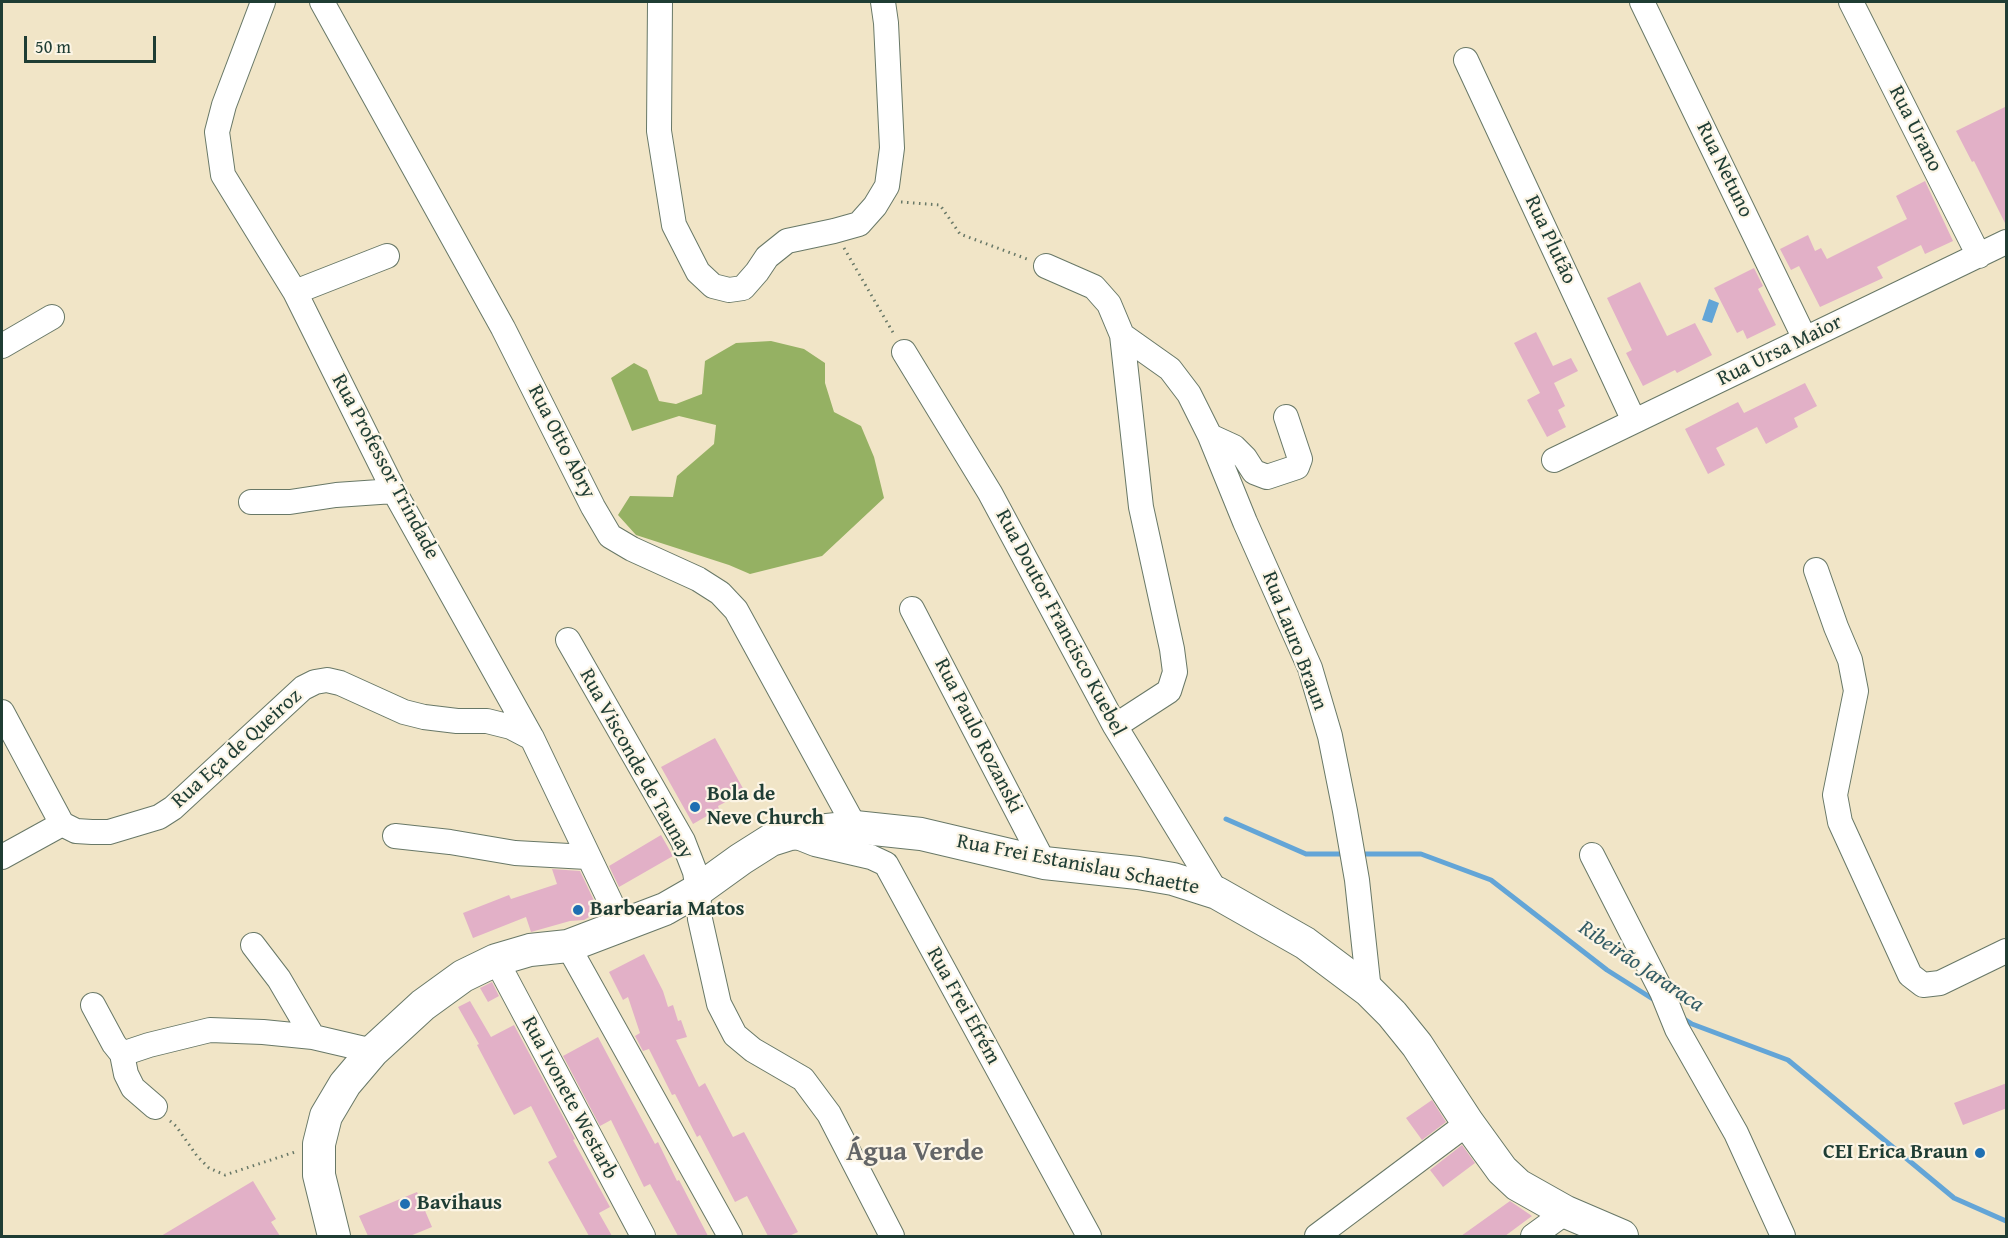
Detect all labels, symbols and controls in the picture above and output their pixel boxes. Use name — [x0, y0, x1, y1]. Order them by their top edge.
scale bar — [27, 24, 159, 62]
text: 50 m — [35, 33, 71, 60]
street label: Rua Urano — [1883, 82, 1947, 176]
street label: Rua Netuno — [1690, 118, 1758, 222]
street label: Rua Plutão — [1519, 192, 1581, 288]
street label: Rua Ursa Maior — [1713, 310, 1847, 392]
street label: Rua Professor Trindade — [326, 370, 444, 564]
street label: Rua Otto Abry — [522, 381, 600, 503]
street label: Rua Doutor Francisco Kuebel — [989, 505, 1131, 741]
street label: Rua Lauro Braun — [1256, 568, 1332, 714]
street label: Rua Paulo Rozanski — [928, 654, 1028, 818]
street label: Rua Visconde de Taunay — [573, 664, 699, 864]
street label: Rua Eça de Queiroz — [167, 684, 307, 814]
place label: Bola de Neve Church — [707, 782, 824, 832]
marker: Bola de Neve Church — [688, 800, 702, 814]
street label: Rua Frei Estanislau Schaette — [955, 829, 1201, 901]
place label: Barbearia Matos — [590, 897, 744, 923]
marker: Barbearia Matos — [571, 903, 585, 917]
water label: Ribeirão Jararaca — [1573, 915, 1709, 1019]
street label: Rua Frei Efrém — [920, 943, 1006, 1069]
street label: Rua Ivonete Westarb — [515, 1012, 623, 1184]
district label: Água Verde — [846, 1137, 984, 1169]
place label: CEI Erica Braun — [1823, 1140, 1968, 1166]
marker: CEI Erica Braun — [1973, 1146, 1987, 1160]
place label: Bavihaus — [417, 1191, 502, 1217]
marker: Bavihaus — [398, 1197, 412, 1211]

